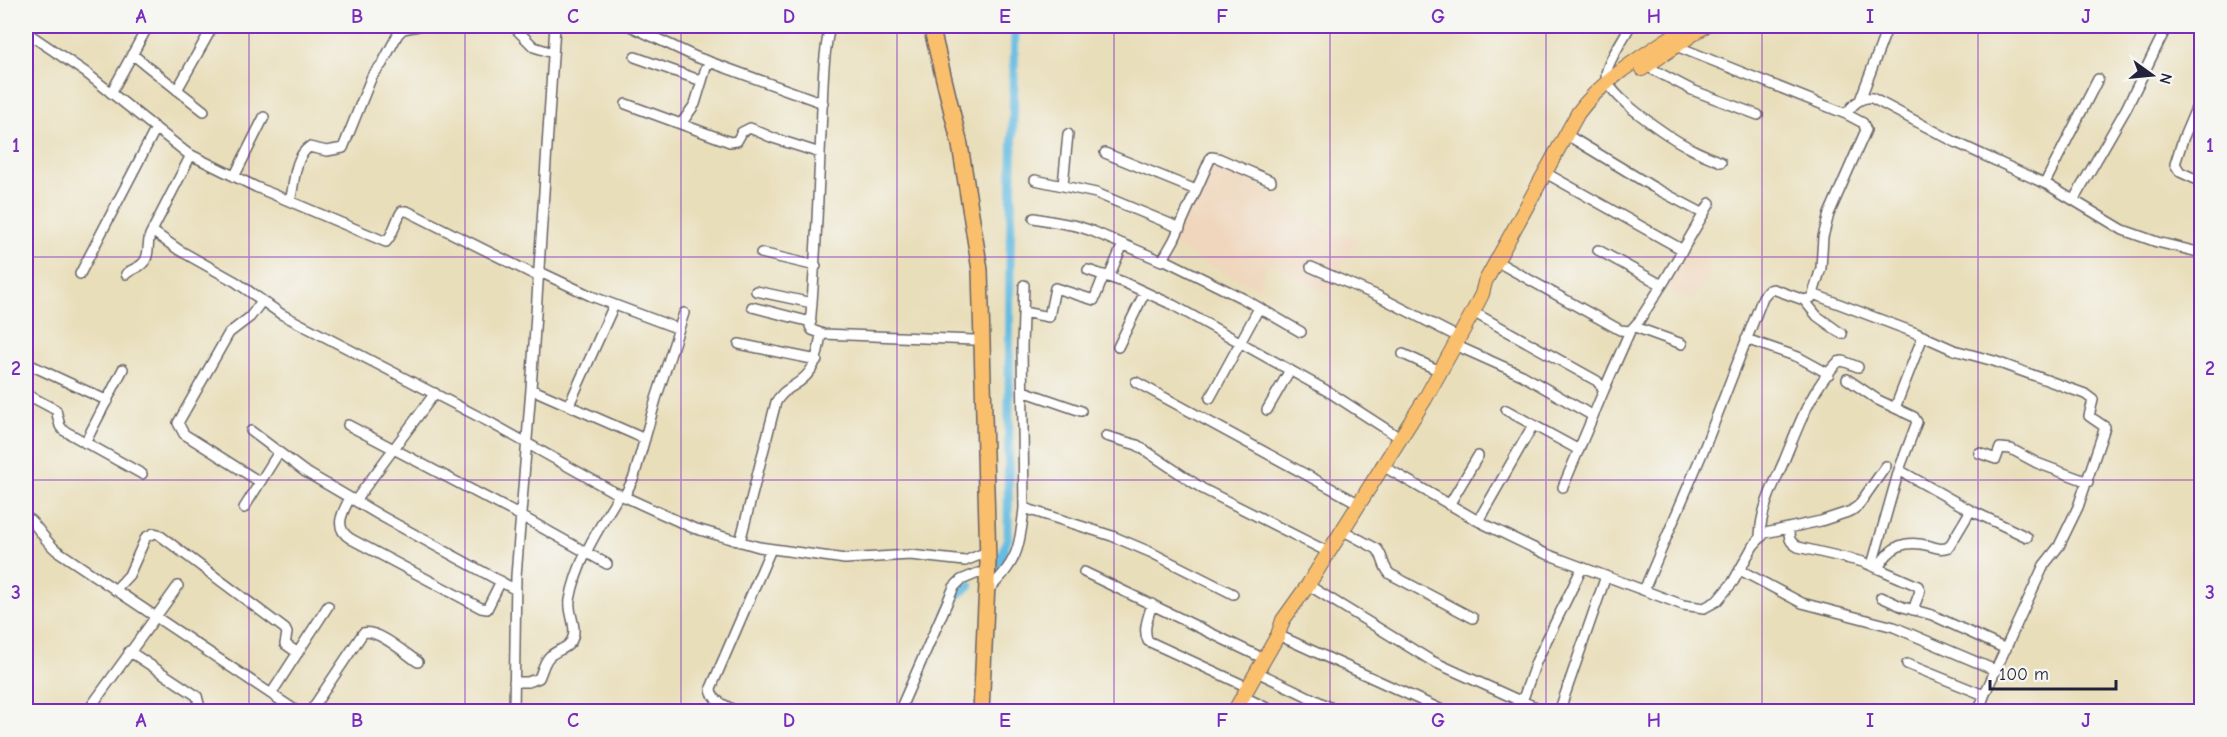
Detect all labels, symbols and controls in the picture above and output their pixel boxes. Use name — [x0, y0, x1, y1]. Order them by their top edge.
text: A — [135, 5, 147, 28]
text: B — [351, 5, 363, 28]
text: C — [567, 5, 579, 28]
text: D — [783, 5, 795, 28]
text: E — [999, 5, 1011, 28]
text: F — [1216, 5, 1228, 28]
text: G — [1431, 5, 1445, 28]
text: H — [1647, 5, 1661, 28]
text: I — [1866, 5, 1874, 28]
text: J — [2081, 5, 2091, 28]
north arrow — [2122, 45, 2182, 105]
text: N — [2155, 71, 2176, 86]
text: 1 — [12, 134, 20, 157]
text: 1 — [2206, 134, 2214, 157]
text: 2 — [11, 357, 21, 380]
text: 2 — [2205, 357, 2215, 380]
text: 3 — [11, 581, 21, 604]
text: 3 — [2205, 581, 2215, 604]
scale bar — [1990, 653, 2116, 691]
text: 100 m — [1999, 664, 2049, 685]
text: A — [135, 709, 147, 732]
text: B — [351, 709, 363, 732]
text: C — [567, 709, 579, 732]
text: D — [783, 709, 795, 732]
text: E — [999, 709, 1011, 732]
text: F — [1216, 709, 1228, 732]
text: G — [1431, 709, 1445, 732]
text: H — [1647, 709, 1661, 732]
text: I — [1866, 709, 1874, 732]
text: J — [2081, 709, 2091, 732]

